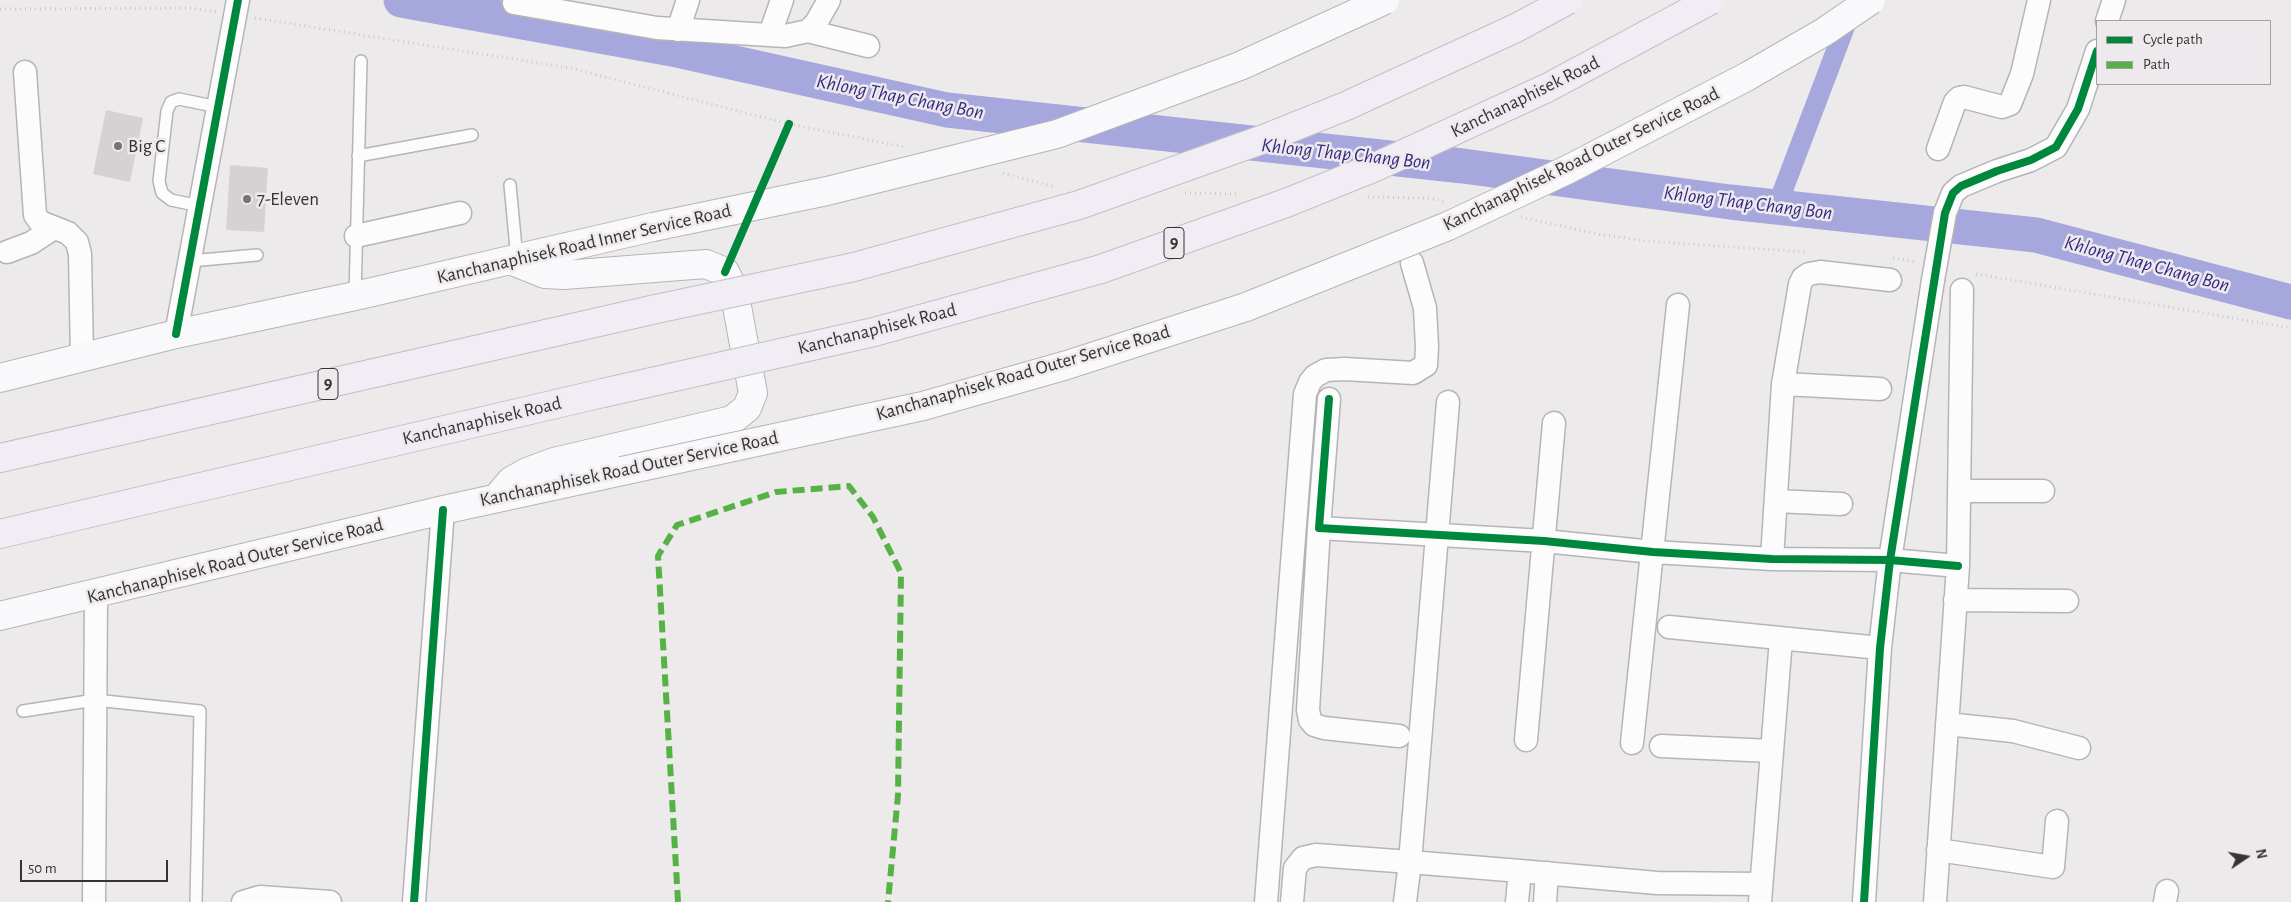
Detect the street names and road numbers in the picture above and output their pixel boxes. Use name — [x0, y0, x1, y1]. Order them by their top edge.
street label: Kanchanaphisek Road — [1447, 51, 1603, 143]
street label: Kanchanaphisek Road Outer Service Road — [1439, 82, 1723, 236]
street label: Kanchanaphisek Road Inner Service Road — [435, 199, 733, 289]
road number: 9 — [1164, 228, 1184, 258]
street label: Kanchanaphisek Road — [795, 298, 959, 360]
street label: Kanchanaphisek Road Outer Service Road — [873, 320, 1173, 426]
road number: 9 — [318, 368, 338, 399]
street label: Kanchanaphisek Road — [400, 392, 564, 450]
street label: Kanchanaphisek Road Outer Service Road — [478, 426, 780, 512]
street label: Kanchanaphisek Road Outer Service Road — [84, 513, 386, 609]

